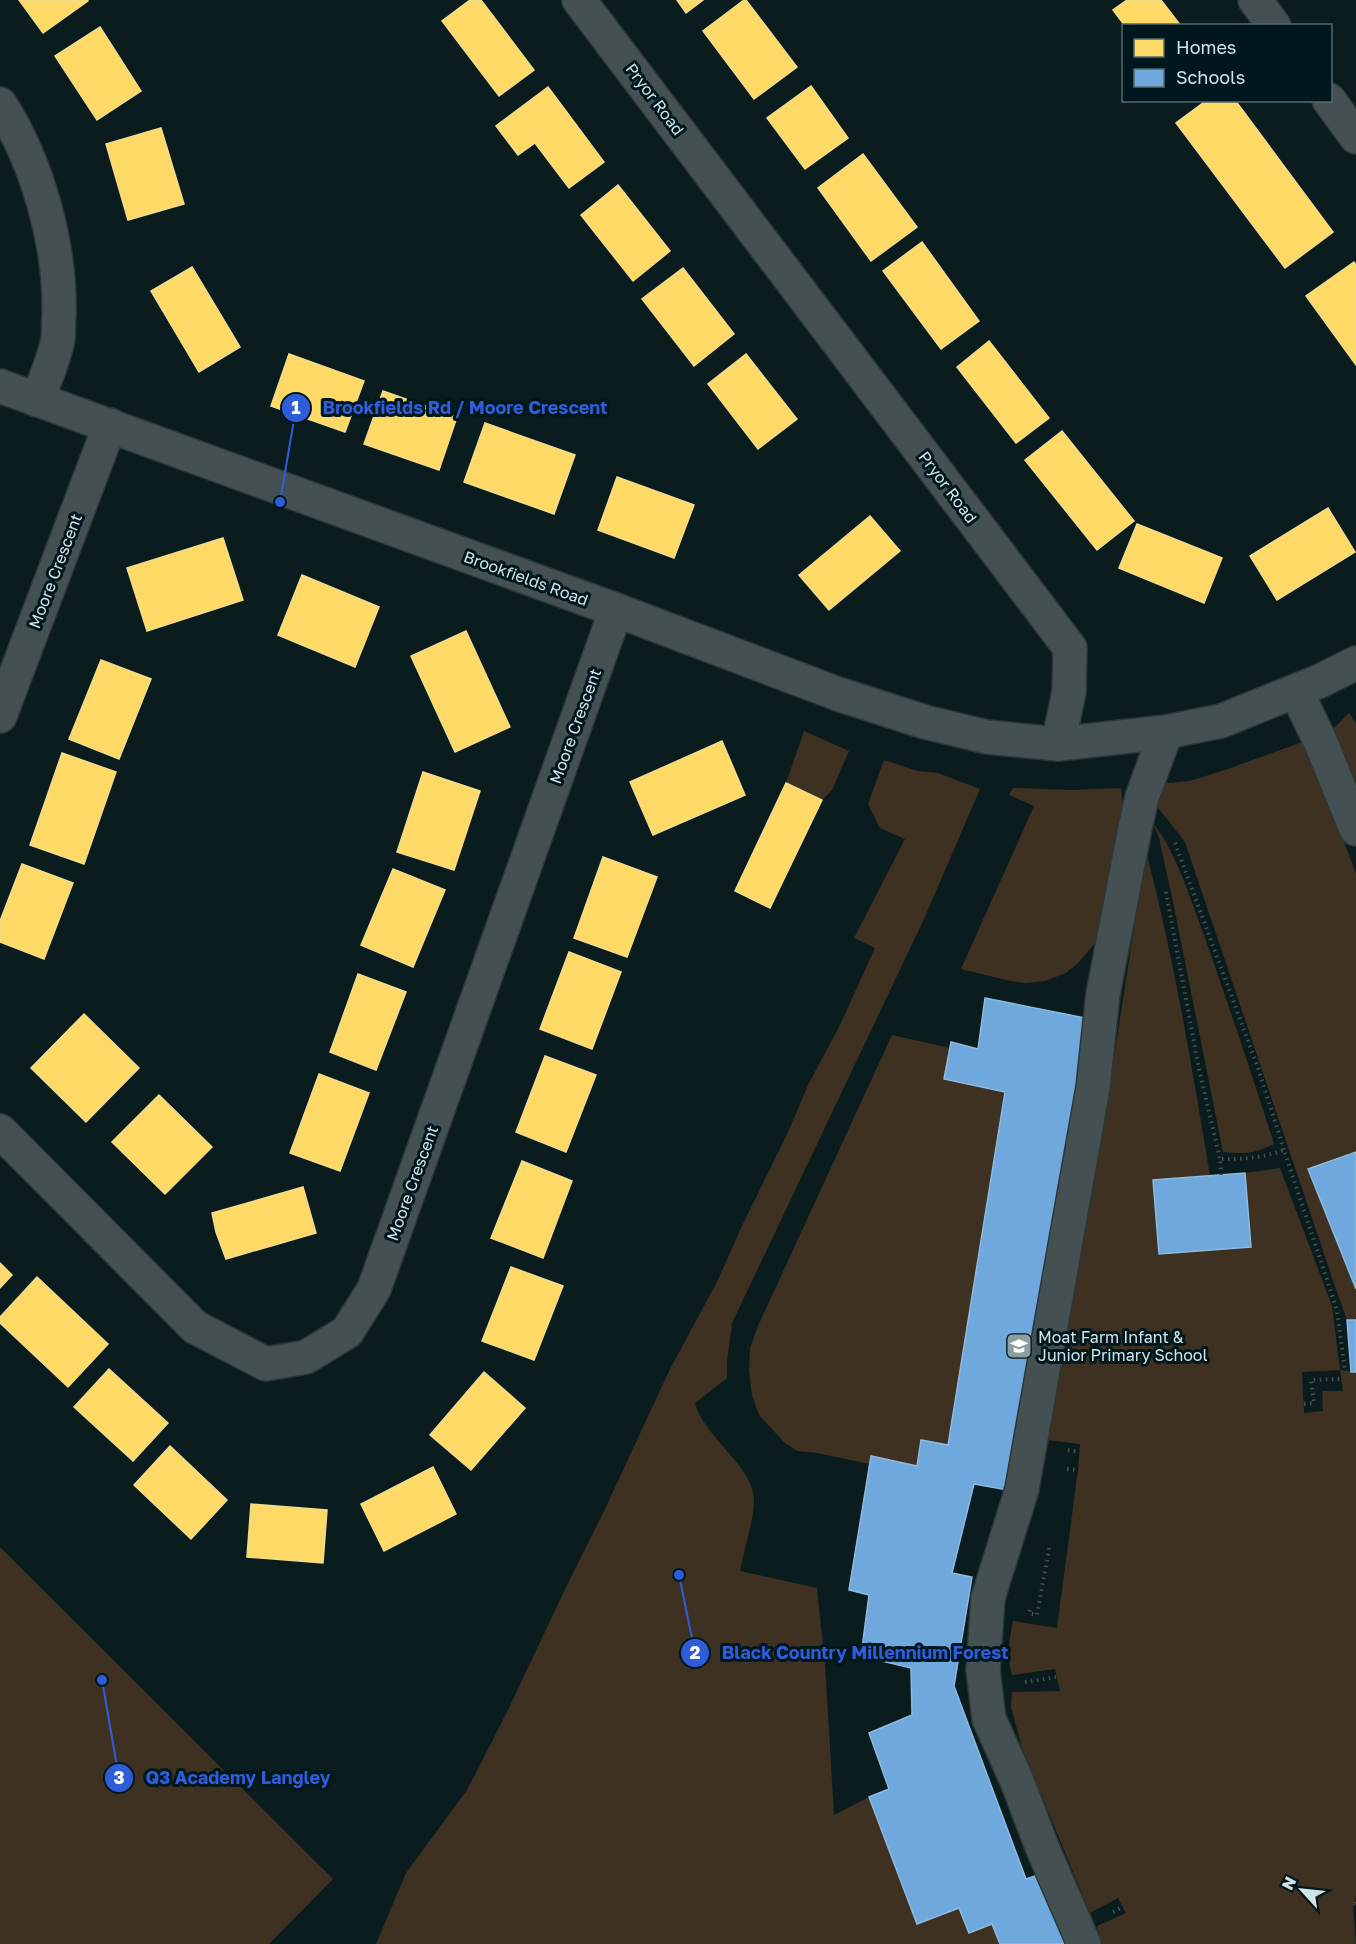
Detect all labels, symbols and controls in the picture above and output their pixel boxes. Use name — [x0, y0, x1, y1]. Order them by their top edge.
legend — [1122, 24, 1332, 102]
text: Homes — [1176, 36, 1236, 58]
street label: Pryor Road — [621, 59, 689, 139]
text: Schools — [1176, 66, 1245, 88]
callout: Brookfields Rd / Moore Crescent — [281, 390, 620, 426]
text: 1 — [291, 396, 301, 418]
text: Brookfields Rd / Moore Crescent — [323, 396, 607, 418]
street label: Pryor Road — [914, 447, 982, 527]
street label: Moore Crescent — [24, 511, 86, 631]
street label: Brookfields Road — [461, 546, 591, 610]
street label: Moore Crescent — [545, 666, 605, 786]
street label: Moore Crescent — [382, 1123, 442, 1243]
place label: Moat Farm Infant & Junior Primary School — [1038, 1327, 1208, 1365]
school or university icon: Moat Farm Infant & Junior Primary School — [1004, 1331, 1034, 1361]
callout: Black Country Millennium Forest — [680, 1635, 1020, 1671]
text: 2 — [690, 1641, 701, 1663]
text: Black Country Millennium Forest — [722, 1641, 1008, 1663]
callout: Q3 Academy Langley — [104, 1760, 343, 1796]
text: 3 — [114, 1766, 125, 1788]
text: Q3 Academy Langley — [145, 1766, 331, 1788]
north arrow — [1272, 1860, 1332, 1920]
text: N — [1277, 1873, 1300, 1893]

